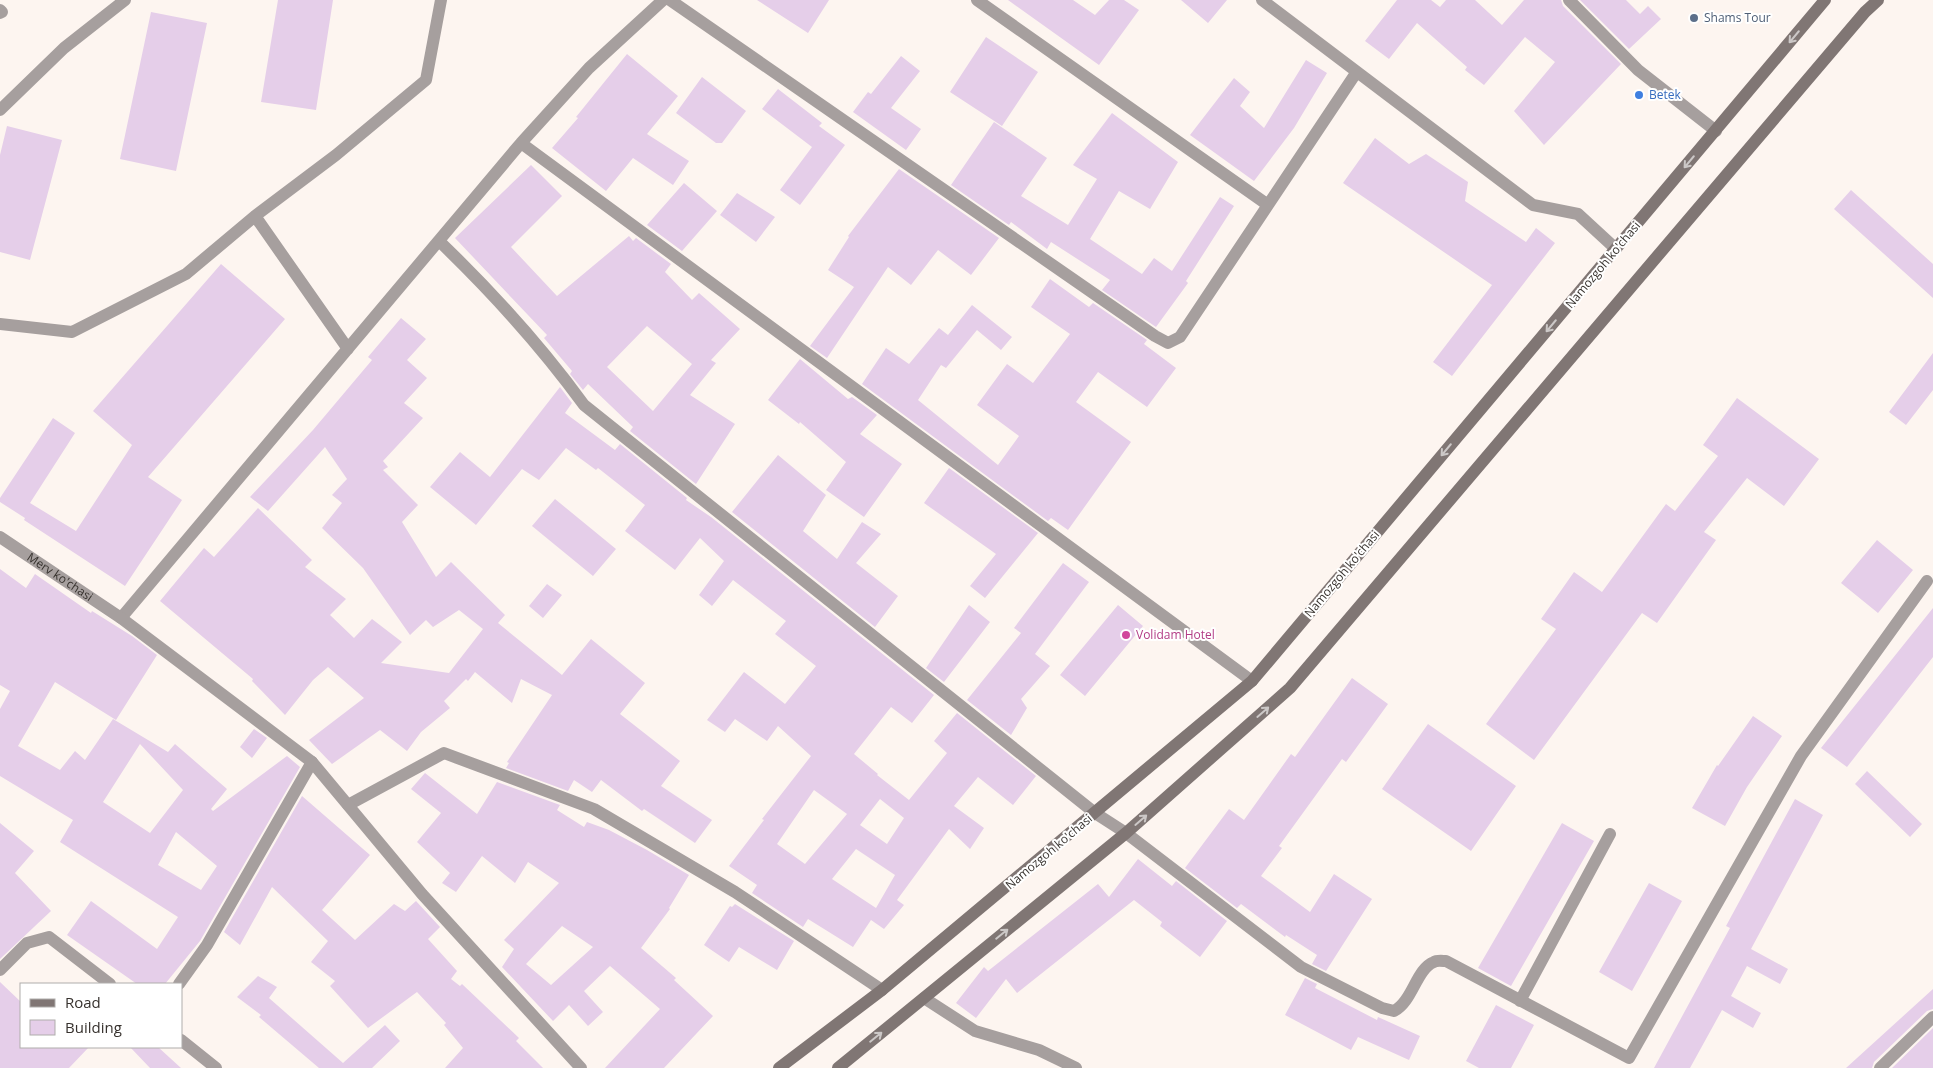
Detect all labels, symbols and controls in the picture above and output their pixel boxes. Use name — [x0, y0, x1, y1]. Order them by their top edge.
place label: Shams Tour — [1704, 9, 1771, 26]
marker: Shams Tour — [1688, 12, 1700, 24]
one-way arrow — [1789, 31, 1800, 44]
place label: Betek — [1649, 86, 1682, 103]
marker: Betek — [1633, 89, 1645, 101]
one-way arrow — [1684, 155, 1695, 168]
street label: Namozgoh ko'chasi — [1561, 218, 1644, 312]
one-way arrow — [1546, 320, 1557, 333]
one-way arrow — [1441, 444, 1452, 457]
street label: Namozgoh ko'chasi — [1300, 527, 1383, 621]
street label: Merv ko'chasi — [24, 548, 97, 605]
place label: Volidam Hotel — [1136, 626, 1215, 643]
marker: Volidam Hotel — [1120, 629, 1132, 641]
one-way arrow — [1256, 707, 1269, 718]
street label: Namozgoh ko'chasi — [1002, 810, 1096, 893]
one-way arrow — [1134, 814, 1147, 826]
one-way arrow — [995, 929, 1008, 940]
legend — [20, 983, 182, 1048]
text: Road — [65, 992, 101, 1012]
text: Building — [65, 1017, 122, 1037]
one-way arrow — [869, 1032, 882, 1043]

